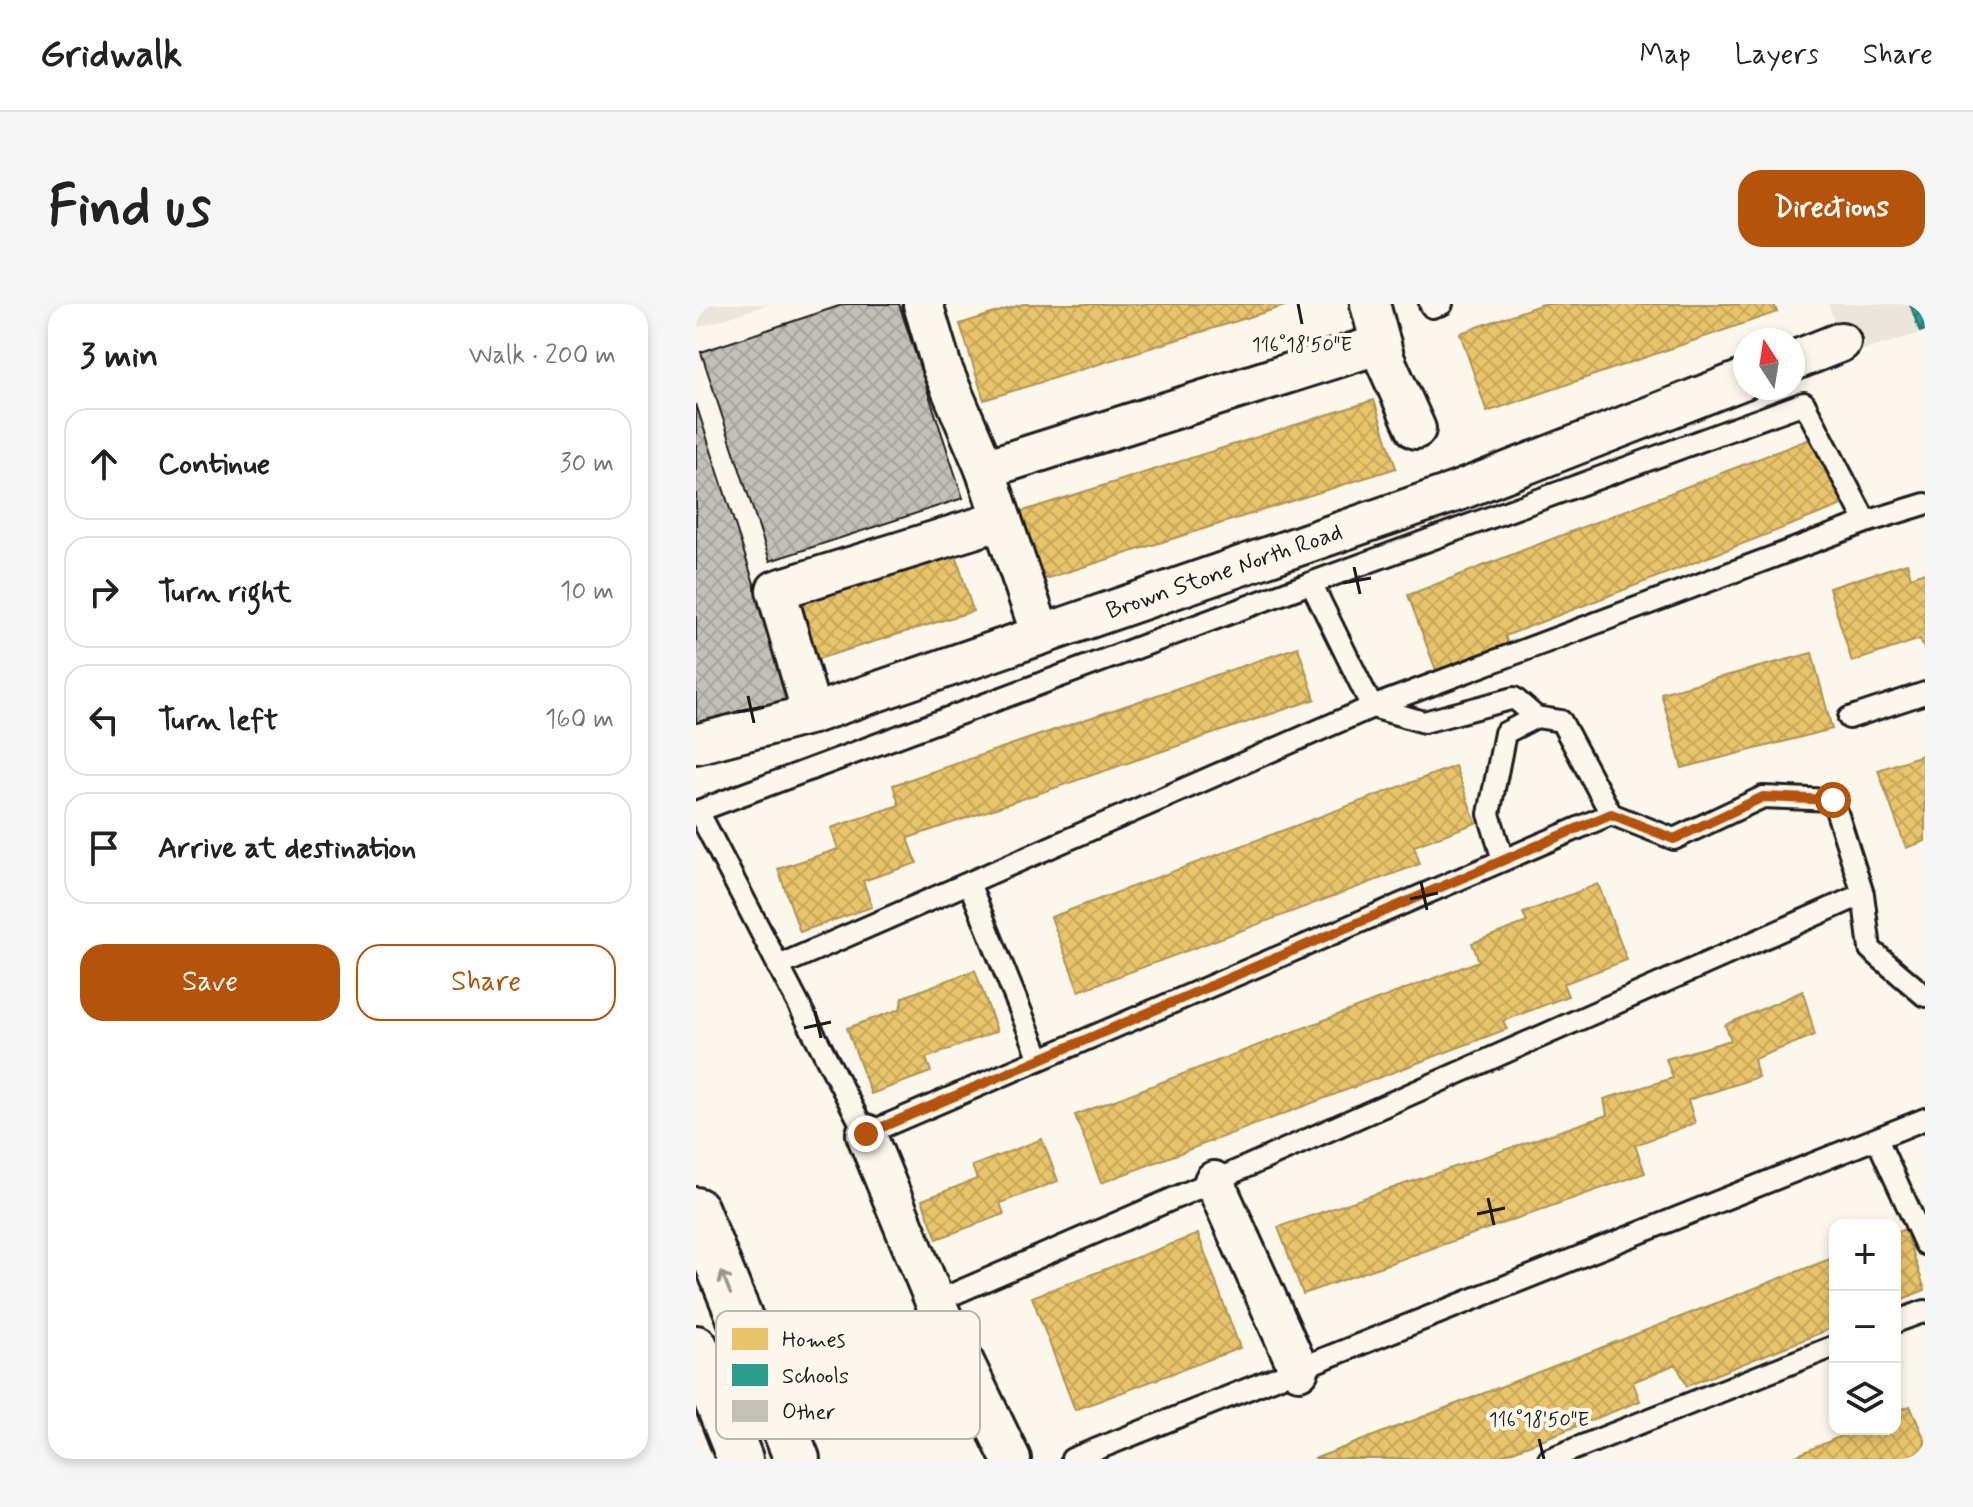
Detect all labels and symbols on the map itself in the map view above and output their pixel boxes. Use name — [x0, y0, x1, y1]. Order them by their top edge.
north arrow — [1733, 328, 1805, 400]
text: 116°18'50"E — [1252, 332, 1352, 359]
street label: Brown Stone North Road — [1102, 517, 1347, 627]
route start — [1815, 782, 1851, 818]
route end — [848, 1116, 884, 1152]
one-way arrow — [717, 1271, 732, 1296]
legend — [716, 1311, 980, 1439]
text: Homes — [782, 1327, 846, 1355]
text: Schools — [782, 1363, 849, 1391]
text: Other — [782, 1399, 835, 1427]
text: 116°18'50"E — [1489, 1407, 1589, 1434]

